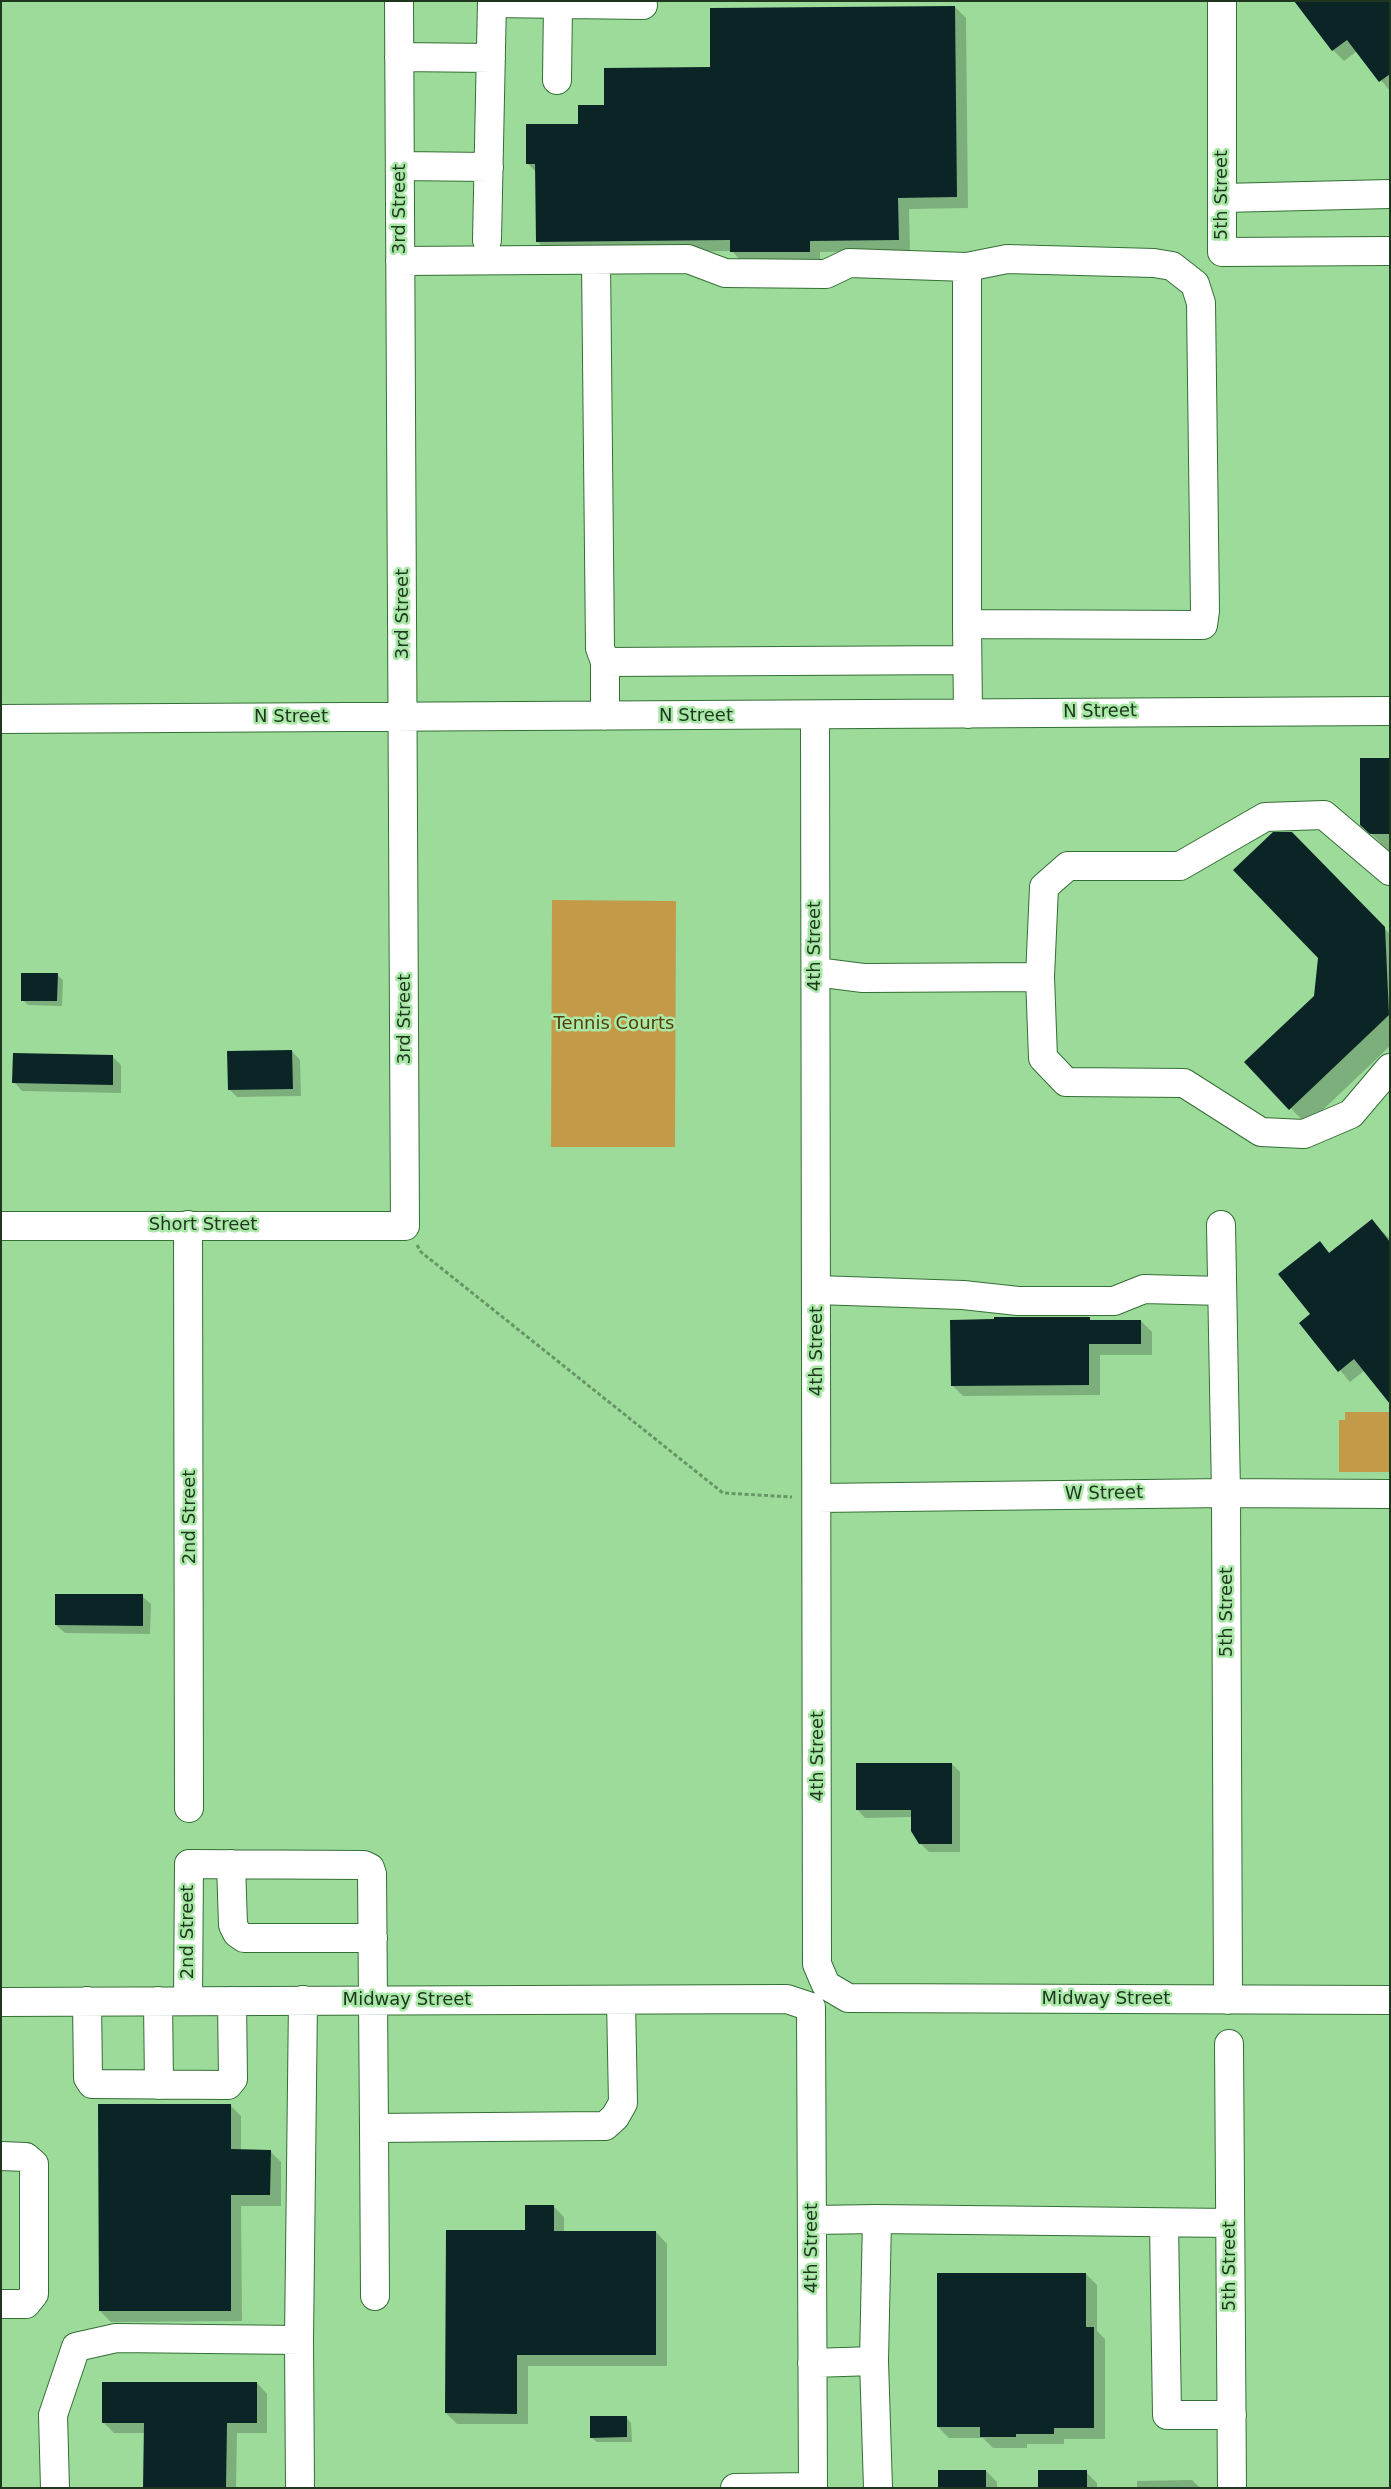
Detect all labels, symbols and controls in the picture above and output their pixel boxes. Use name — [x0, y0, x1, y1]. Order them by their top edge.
street label: 5th Street — [1211, 150, 1233, 240]
street label: 3rd Street — [389, 164, 411, 254]
street label: 3rd Street — [392, 569, 414, 659]
street label: N Street — [1063, 701, 1137, 723]
street label: N Street — [659, 705, 733, 727]
street label: N Street — [254, 706, 328, 728]
street label: 4th Street — [804, 901, 826, 991]
street label: 3rd Street — [394, 974, 416, 1064]
park label: Tennis Courts — [554, 1013, 674, 1035]
street label: Short Street — [149, 1214, 257, 1236]
street label: 4th Street — [806, 1306, 828, 1396]
street label: 2nd Street — [179, 1470, 201, 1564]
street label: W Street — [1065, 1483, 1143, 1505]
street label: 5th Street — [1216, 1567, 1238, 1657]
street label: 4th Street — [807, 1711, 829, 1801]
street label: 2nd Street — [177, 1885, 199, 1979]
street label: Midway Street — [1042, 1988, 1170, 2010]
street label: Midway Street — [343, 1989, 471, 2011]
street label: 4th Street — [801, 2203, 823, 2293]
street label: 5th Street — [1219, 2221, 1241, 2311]

